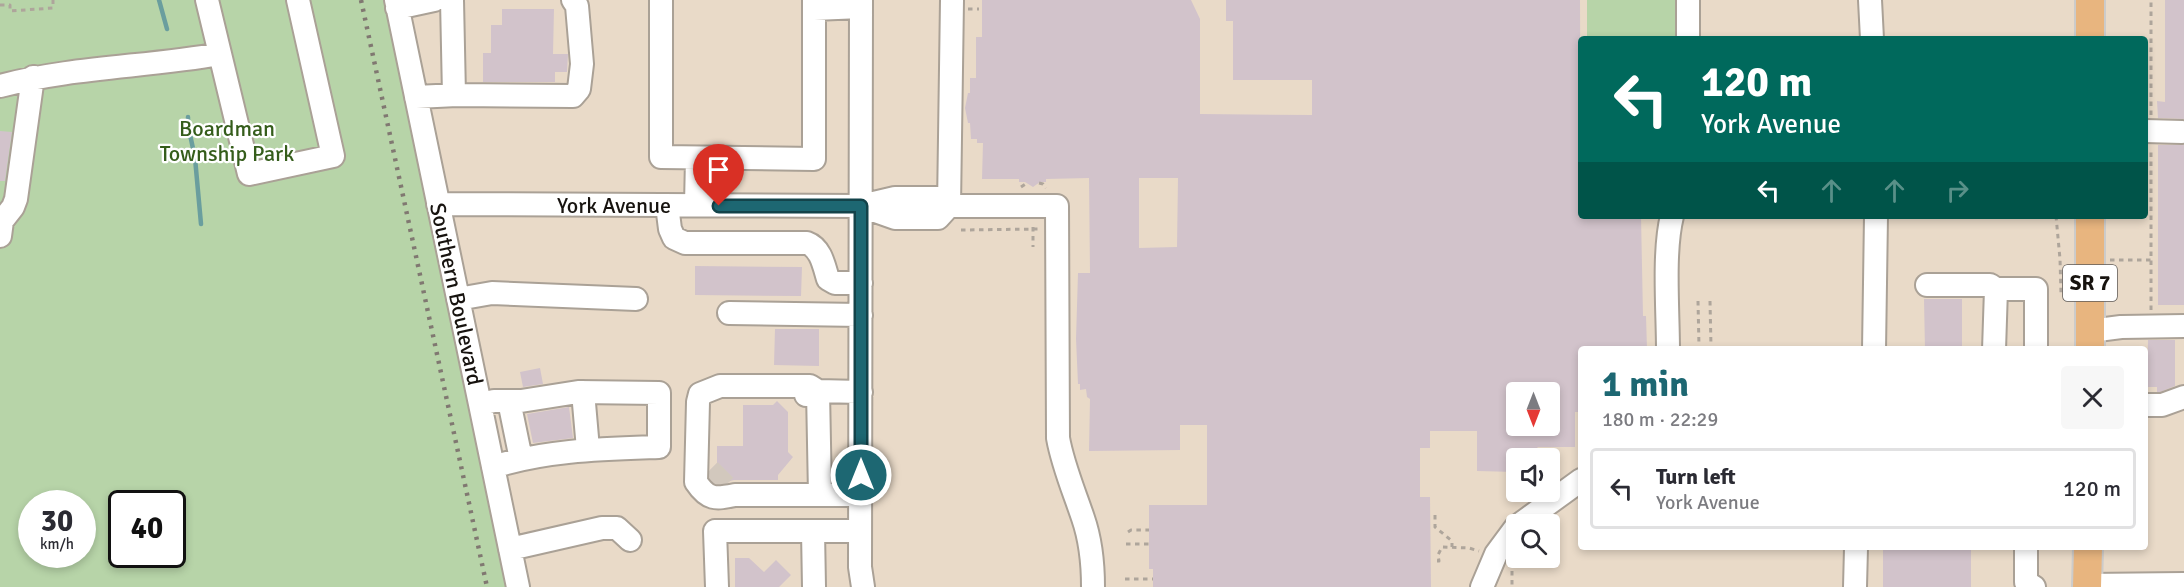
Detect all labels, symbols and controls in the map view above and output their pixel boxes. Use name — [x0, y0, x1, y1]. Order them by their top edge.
text: 120 m — [1701, 57, 1812, 108]
icon: left — [1602, 60, 1680, 138]
text: York Avenue — [1701, 108, 1841, 141]
park label: Boardman Township Park — [160, 115, 294, 167]
pin — [693, 144, 744, 206]
icon: arrive — [702, 153, 735, 186]
icon: left — [1752, 174, 1785, 207]
icon: ahead — [1815, 174, 1848, 207]
icon: ahead — [1878, 174, 1911, 207]
icon: right — [1941, 174, 1974, 207]
street label: York Avenue — [557, 192, 671, 219]
street label: Southern Boulevard — [424, 200, 489, 388]
road number: SR 7 — [2063, 265, 2117, 301]
text: 1 min — [1602, 362, 1689, 407]
button: close — [2061, 366, 2124, 429]
north arrow — [1506, 382, 1560, 436]
map controls — [1506, 382, 1560, 568]
text: 180 m · 22:29 — [1602, 407, 1718, 432]
position arrow — [829, 443, 893, 507]
button: sound — [1506, 448, 1560, 502]
text: Turn left — [1656, 463, 1736, 490]
icon: left — [1605, 472, 1638, 505]
text: 120 m — [2063, 475, 2121, 502]
speed limit sign: 40 — [108, 490, 186, 568]
text: York Avenue — [1656, 490, 1760, 515]
text: 30 — [41, 503, 73, 540]
button: search — [1506, 514, 1560, 568]
text: km/h — [40, 535, 74, 553]

